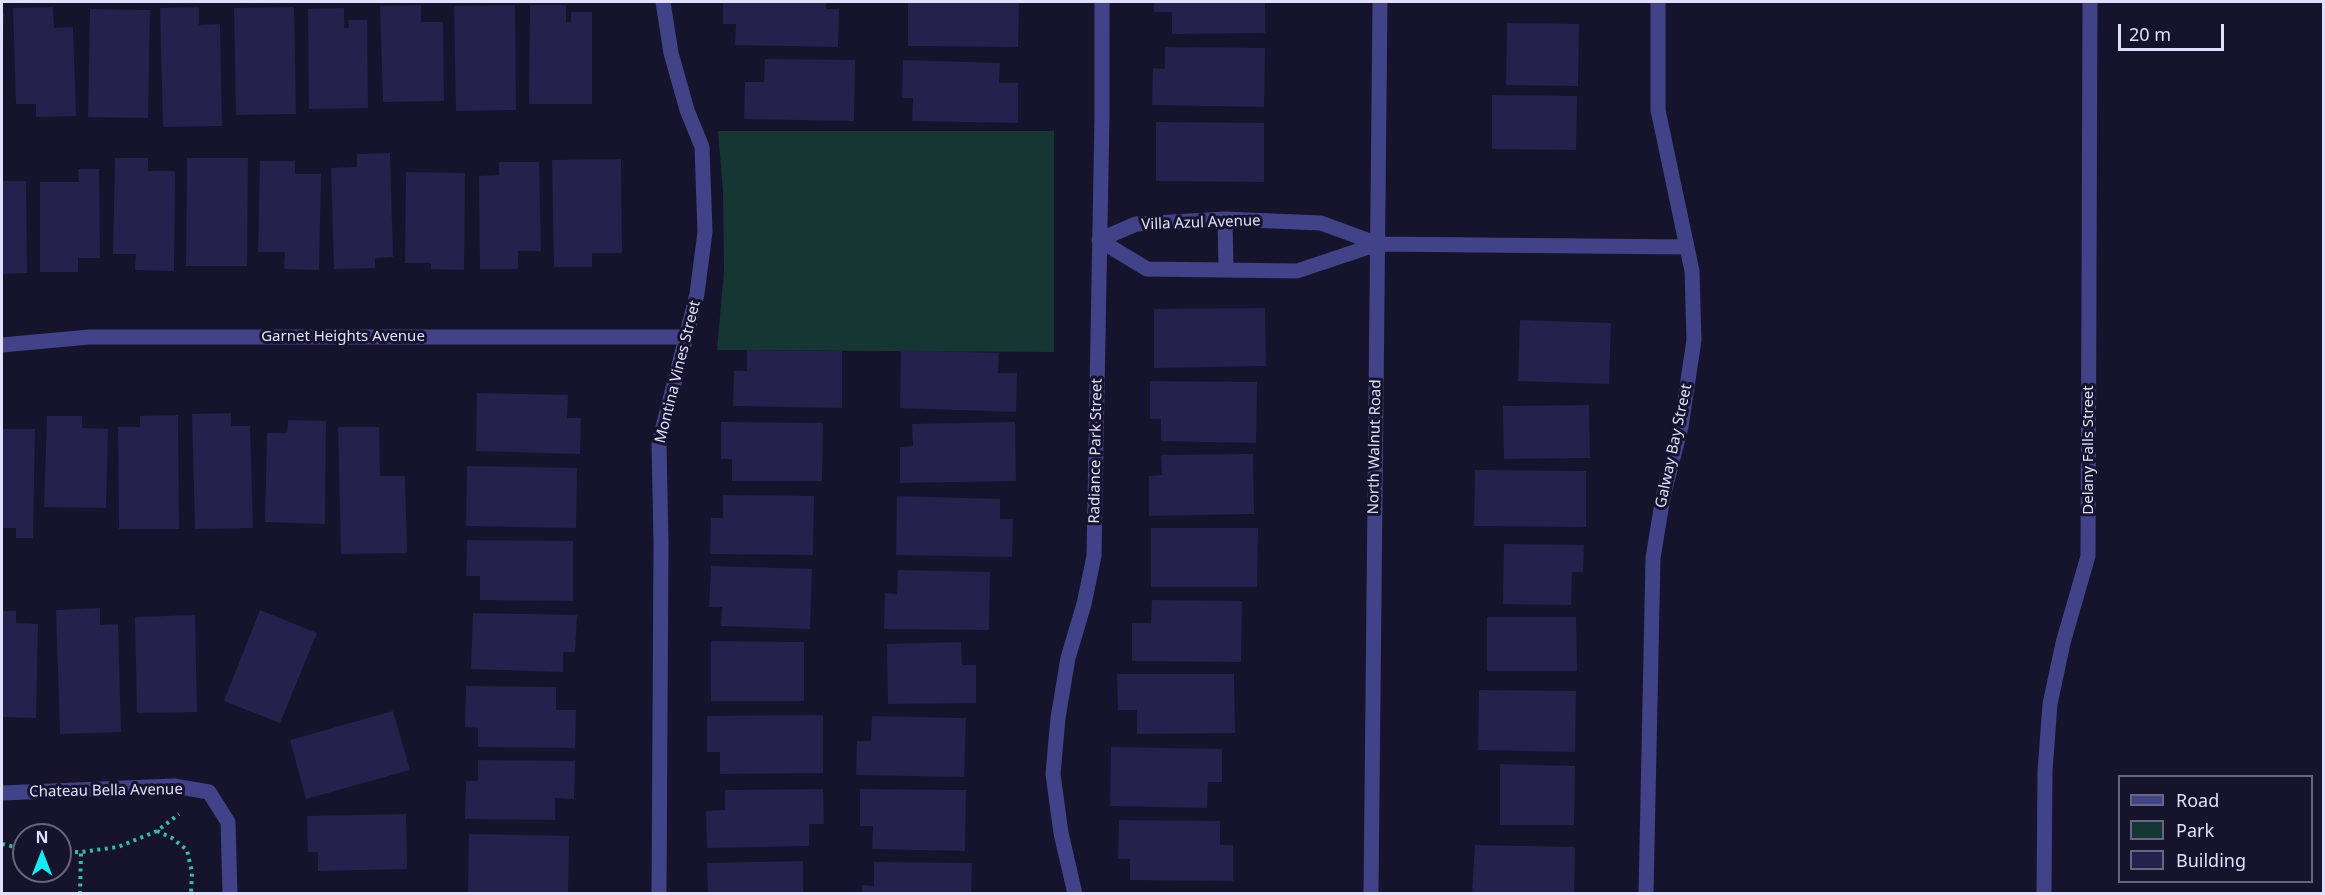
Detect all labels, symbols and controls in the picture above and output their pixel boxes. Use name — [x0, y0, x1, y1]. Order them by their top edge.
scale bar — [2121, 12, 2228, 50]
text: 20 m — [2129, 22, 2171, 46]
street label: Villa Azul Avenue — [1141, 212, 1261, 234]
street label: Montina Vines Street — [652, 299, 704, 445]
street label: Garnet Heights Avenue — [261, 328, 425, 346]
street label: Radiance Park Street — [1086, 378, 1106, 524]
street label: North Walnut Road — [1365, 379, 1385, 515]
street label: Galway Bay Street — [1652, 382, 1696, 510]
street label: Delany Falls Street — [2080, 385, 2098, 515]
legend — [2118, 775, 2313, 883]
street label: Chateau Bella Avenue — [29, 781, 183, 801]
text: Road — [2176, 788, 2219, 812]
text: Park — [2176, 818, 2214, 842]
north arrow — [12, 823, 72, 883]
text: N — [35, 826, 49, 848]
text: Building — [2176, 848, 2246, 872]

